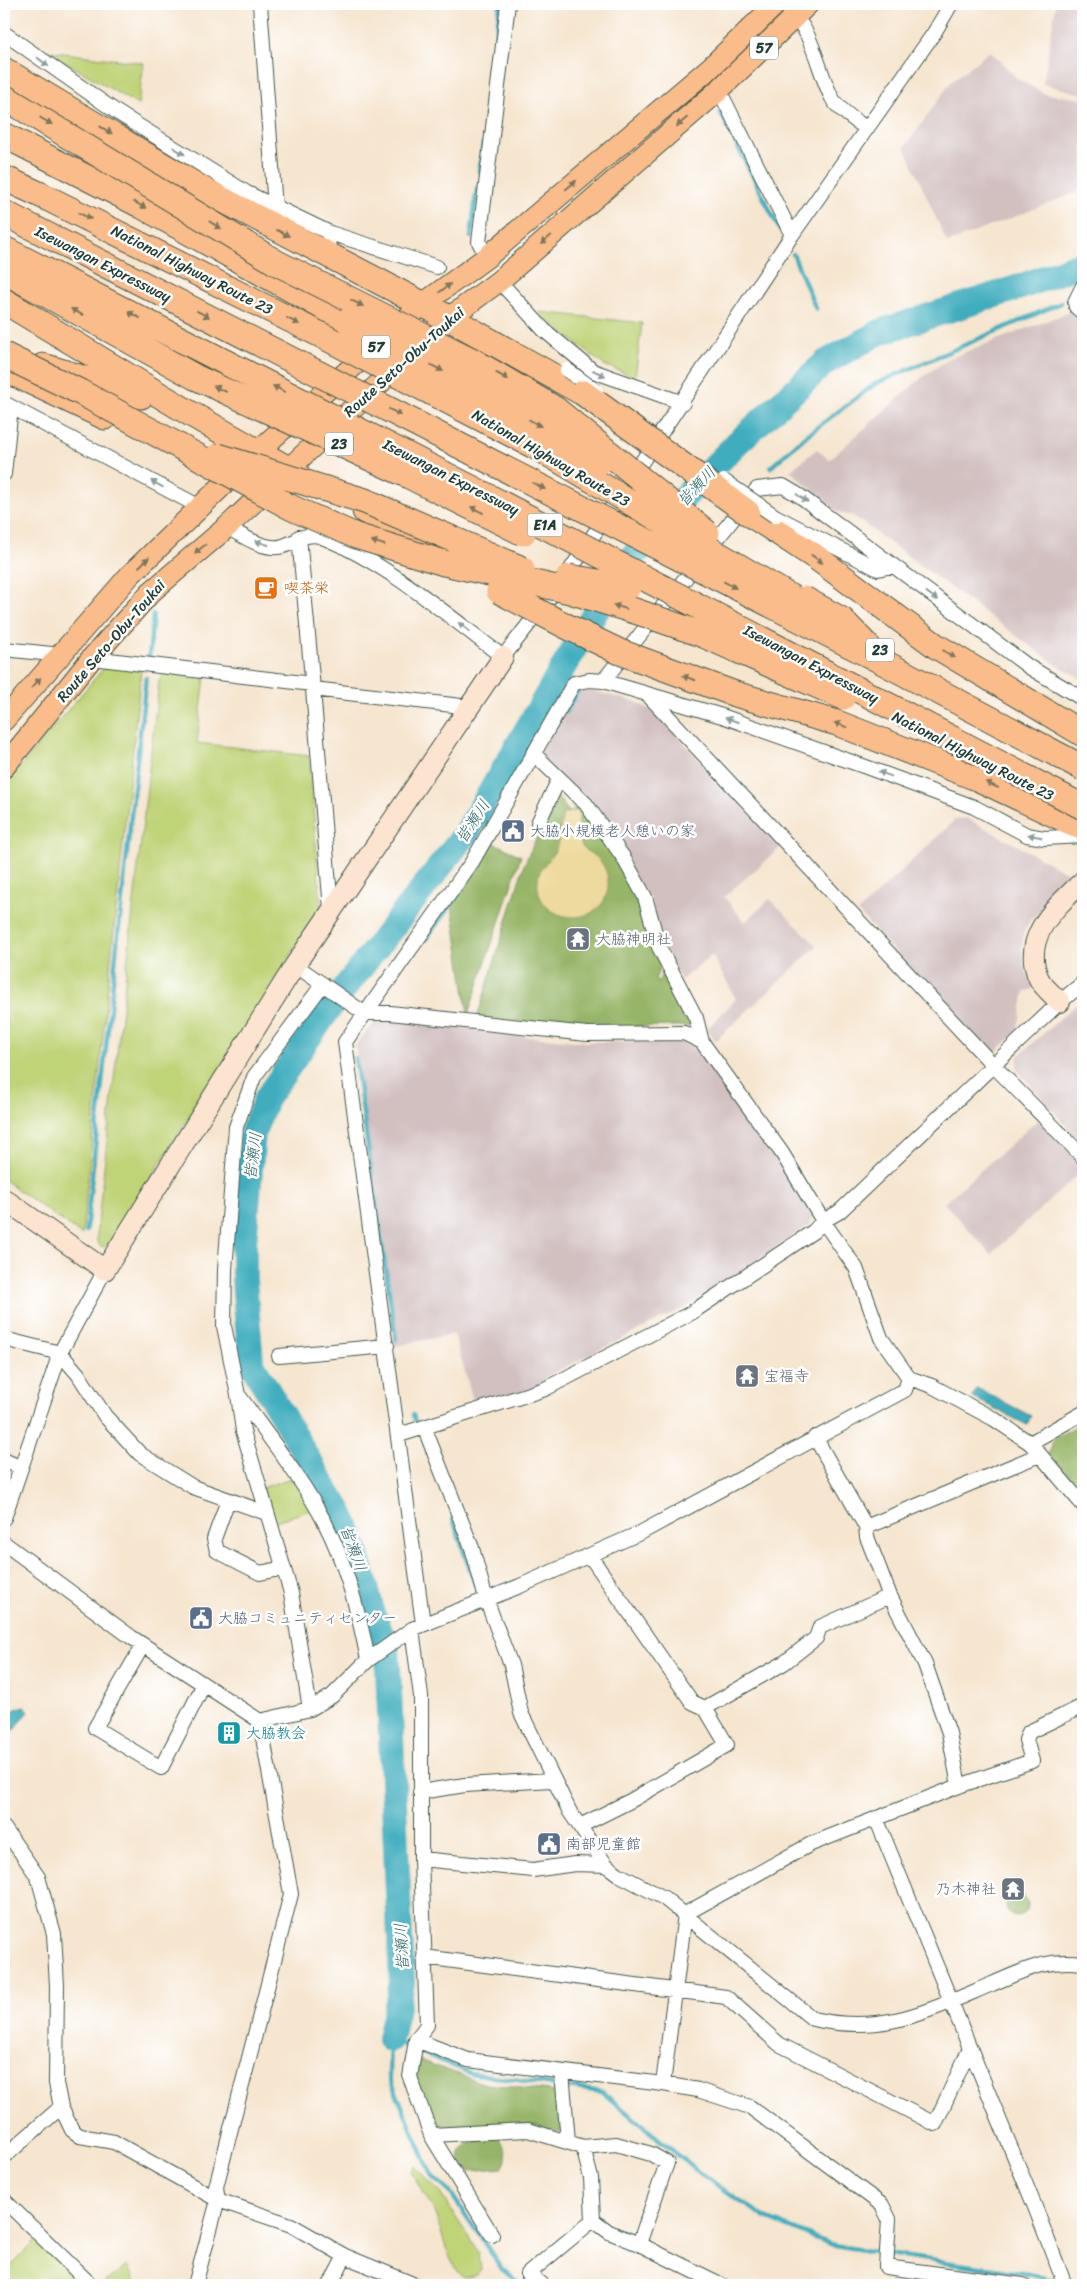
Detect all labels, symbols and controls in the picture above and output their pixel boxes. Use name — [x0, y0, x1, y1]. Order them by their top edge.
road number: 57 — [750, 36, 778, 59]
one-way arrow — [36, 57, 49, 68]
one-way arrow — [40, 117, 53, 126]
one-way arrow — [675, 117, 688, 128]
one-way arrow — [100, 126, 113, 135]
one-way arrow — [173, 146, 186, 156]
one-way arrow — [565, 180, 578, 191]
one-way arrow — [134, 201, 147, 210]
one-way arrow — [78, 212, 92, 220]
street label: Isewangan Expressway — [29, 218, 176, 310]
street label: National Highway Route 23 — [106, 218, 278, 322]
one-way arrow — [208, 220, 221, 229]
one-way arrow — [276, 229, 290, 237]
one-way arrow — [540, 235, 553, 246]
one-way arrow — [438, 283, 452, 293]
one-way arrow — [349, 299, 364, 307]
street label: Route Seto-Obu-Toukai — [337, 300, 471, 424]
one-way arrow — [70, 307, 83, 316]
one-way arrow — [196, 310, 211, 318]
one-way arrow — [127, 311, 141, 319]
one-way arrow — [286, 317, 300, 325]
road number: 57 — [362, 336, 390, 358]
one-way arrow — [430, 364, 445, 372]
one-way arrow — [591, 369, 606, 377]
one-way arrow — [495, 372, 508, 381]
one-way arrow — [213, 384, 227, 392]
one-way arrow — [272, 385, 286, 393]
street label: National Highway Route 23 — [467, 402, 635, 514]
one-way arrow — [388, 408, 402, 416]
one-way arrow — [528, 419, 543, 427]
street label: Isewangan Expressway — [377, 431, 524, 523]
road number: 23 — [325, 432, 353, 456]
water label: 皆瀬川 — [669, 459, 723, 514]
one-way arrow — [150, 480, 165, 488]
one-way arrow — [532, 482, 547, 490]
one-way arrow — [796, 493, 809, 503]
one-way arrow — [470, 506, 484, 514]
road number: E1A — [528, 514, 562, 536]
one-way arrow — [255, 539, 270, 547]
one-way arrow — [371, 539, 386, 546]
one-way arrow — [193, 543, 206, 554]
one-way arrow — [810, 553, 823, 564]
one-way arrow — [137, 556, 149, 568]
street label: Route Seto-Obu-Toukai — [50, 573, 172, 708]
cafe icon: 喫茶栄 — [253, 575, 279, 601]
place label: 喫茶栄 — [284, 575, 329, 601]
one-way arrow — [723, 581, 738, 589]
one-way arrow — [925, 591, 939, 601]
one-way arrow — [612, 602, 627, 610]
street label: Isewangan Expressway — [738, 617, 884, 711]
one-way arrow — [458, 622, 471, 633]
road number: 23 — [866, 638, 894, 662]
one-way arrow — [943, 650, 956, 659]
one-way arrow — [682, 674, 697, 682]
one-way arrow — [30, 678, 42, 690]
street label: National Highway Route 23 — [887, 704, 1059, 808]
one-way arrow — [724, 716, 739, 724]
one-way arrow — [833, 721, 848, 729]
one-way arrow — [877, 770, 892, 778]
one-way arrow — [985, 781, 999, 789]
water label: 皆瀬川 — [447, 793, 498, 849]
public building icon: 大脇小規模老人憩いの家 — [500, 818, 526, 844]
place label: 大脇小規模老人憩いの家 — [530, 818, 695, 844]
one-way arrow — [1026, 832, 1042, 840]
temple icon: 大脇神明社 — [565, 926, 591, 952]
place label: 大脇神明社 — [596, 926, 671, 952]
water label: 皆瀬川 — [235, 1130, 270, 1182]
temple icon: 宝福寺 — [734, 1363, 760, 1389]
place label: 宝福寺 — [764, 1363, 809, 1389]
water label: 皆瀬川 — [332, 1521, 375, 1576]
public building icon: 大脇コミュニティセンター — [188, 1605, 214, 1631]
place label: 大脇コミュニティセンター — [218, 1605, 397, 1631]
building icon: 大脇教会 — [216, 1720, 242, 1746]
place label: 大脇教会 — [246, 1720, 306, 1746]
public building icon: 南部児童館 — [536, 1831, 562, 1857]
place label: 南部児童館 — [566, 1831, 641, 1857]
place label: 乃木神社 — [936, 1876, 996, 1902]
temple icon: 乃木神社 — [1000, 1876, 1026, 1902]
water label: 皆瀬川 — [386, 1922, 417, 1972]

